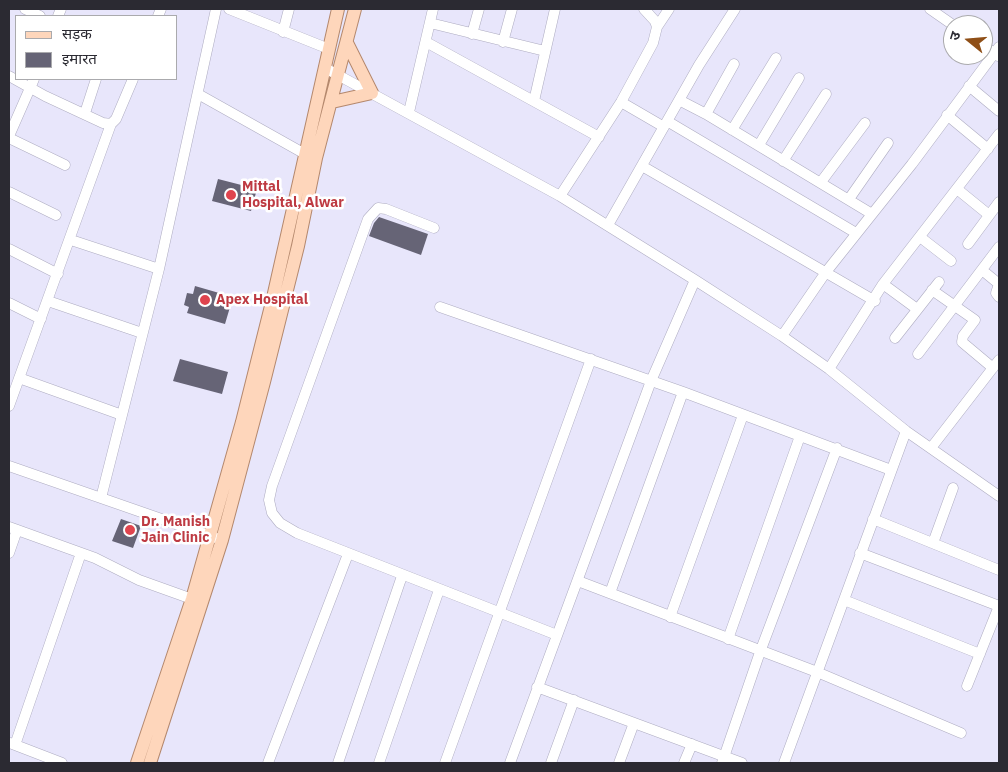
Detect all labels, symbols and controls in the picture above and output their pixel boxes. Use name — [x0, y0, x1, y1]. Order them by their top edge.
legend — [15, 15, 178, 80]
north arrow — [943, 15, 993, 65]
text: सड़क — [62, 24, 92, 43]
text: उ — [945, 29, 964, 42]
text: इमारत — [62, 49, 97, 68]
place label: Mittal Hospital, Alwar — [242, 179, 344, 212]
marker: Mittal Hospital, Alwar — [224, 188, 238, 202]
place label: Apex Hospital — [216, 292, 308, 308]
marker: Apex Hospital — [198, 293, 212, 307]
place label: Dr. Manish Jain Clinic — [141, 514, 210, 546]
marker: Dr. Manish Jain Clinic — [123, 523, 137, 537]

